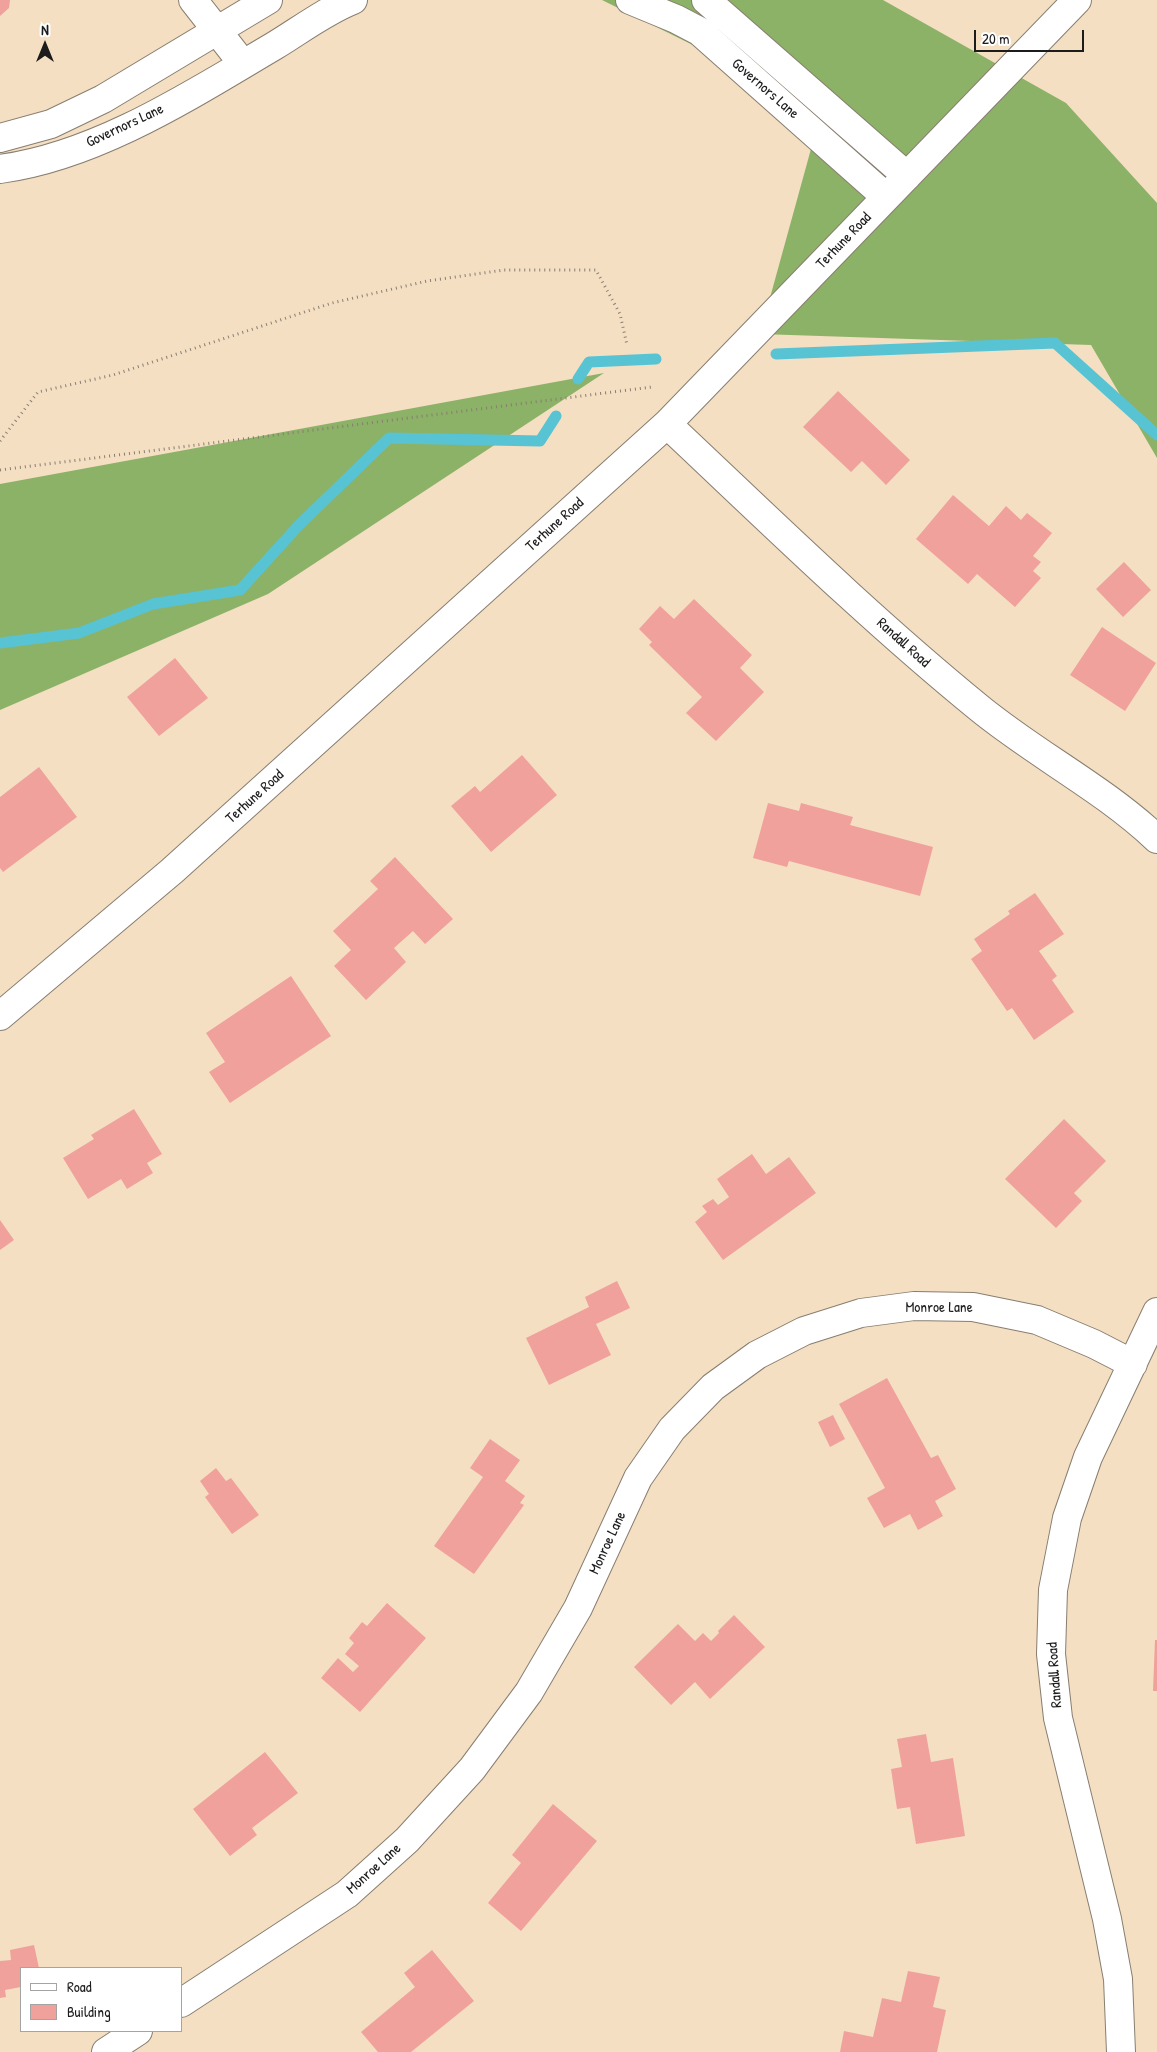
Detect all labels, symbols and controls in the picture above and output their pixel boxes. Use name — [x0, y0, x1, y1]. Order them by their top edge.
north arrow — [20, 20, 70, 70]
text: N — [41, 20, 49, 39]
scale bar — [977, 20, 1087, 52]
text: 20 m — [982, 28, 1009, 49]
street label: Governors Lane — [728, 55, 802, 123]
street label: Governors Lane — [84, 100, 166, 152]
street label: Terhune Road — [813, 209, 875, 273]
street label: Terhune Road — [522, 494, 588, 556]
street label: Randall Road — [873, 614, 933, 672]
street label: Terhune Road — [222, 766, 288, 828]
street label: Monroe Lane — [905, 1299, 973, 1317]
street label: Monroe Lane — [586, 1509, 630, 1577]
street label: Randall Road — [1044, 1642, 1066, 1708]
street label: Monroe Lane — [343, 1840, 405, 1898]
legend — [20, 1967, 182, 2032]
text: Road — [67, 1976, 92, 1997]
text: Building — [67, 2001, 111, 2022]

